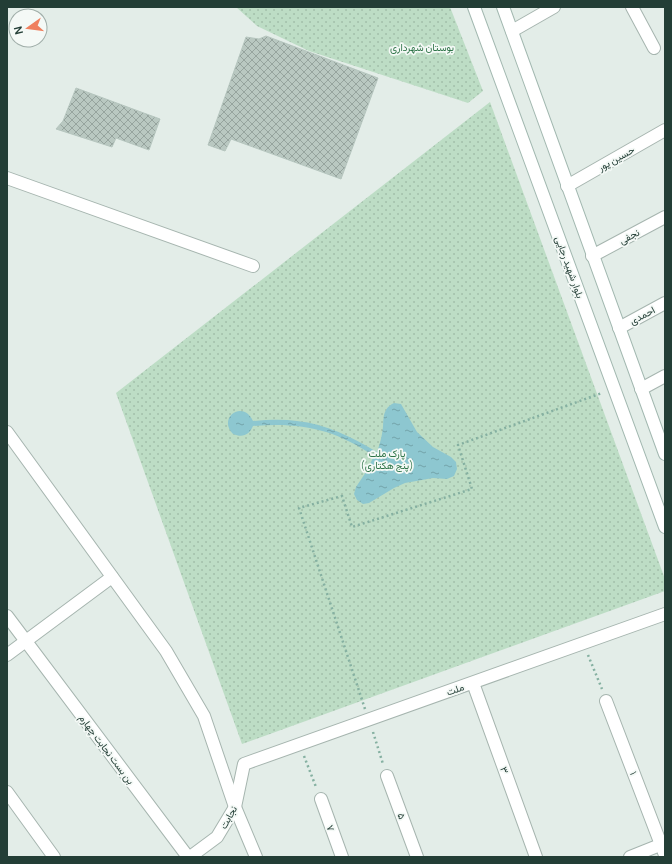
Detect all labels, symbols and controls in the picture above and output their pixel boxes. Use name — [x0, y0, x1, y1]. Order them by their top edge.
north arrow — [8, 8, 48, 48]
text: N — [10, 25, 26, 36]
park label: بوستان شهرداری — [390, 40, 454, 54]
street label: حسین پور — [594, 142, 638, 175]
street label: نجفی — [616, 225, 642, 247]
street label: بلوار شهید رجایی — [552, 234, 588, 300]
street label: احمدی — [627, 302, 657, 328]
park label: پارک ملت (پنج هکتاری) — [361, 446, 413, 473]
street label: ملت — [444, 679, 466, 699]
street label: بن بست نجابت چهارم — [75, 711, 138, 787]
street label: ۳ — [497, 765, 513, 776]
street label: ۱ — [627, 769, 641, 777]
street label: نجابت — [216, 803, 240, 831]
street label: ۵ — [394, 811, 410, 821]
street label: ۷ — [323, 823, 339, 833]

